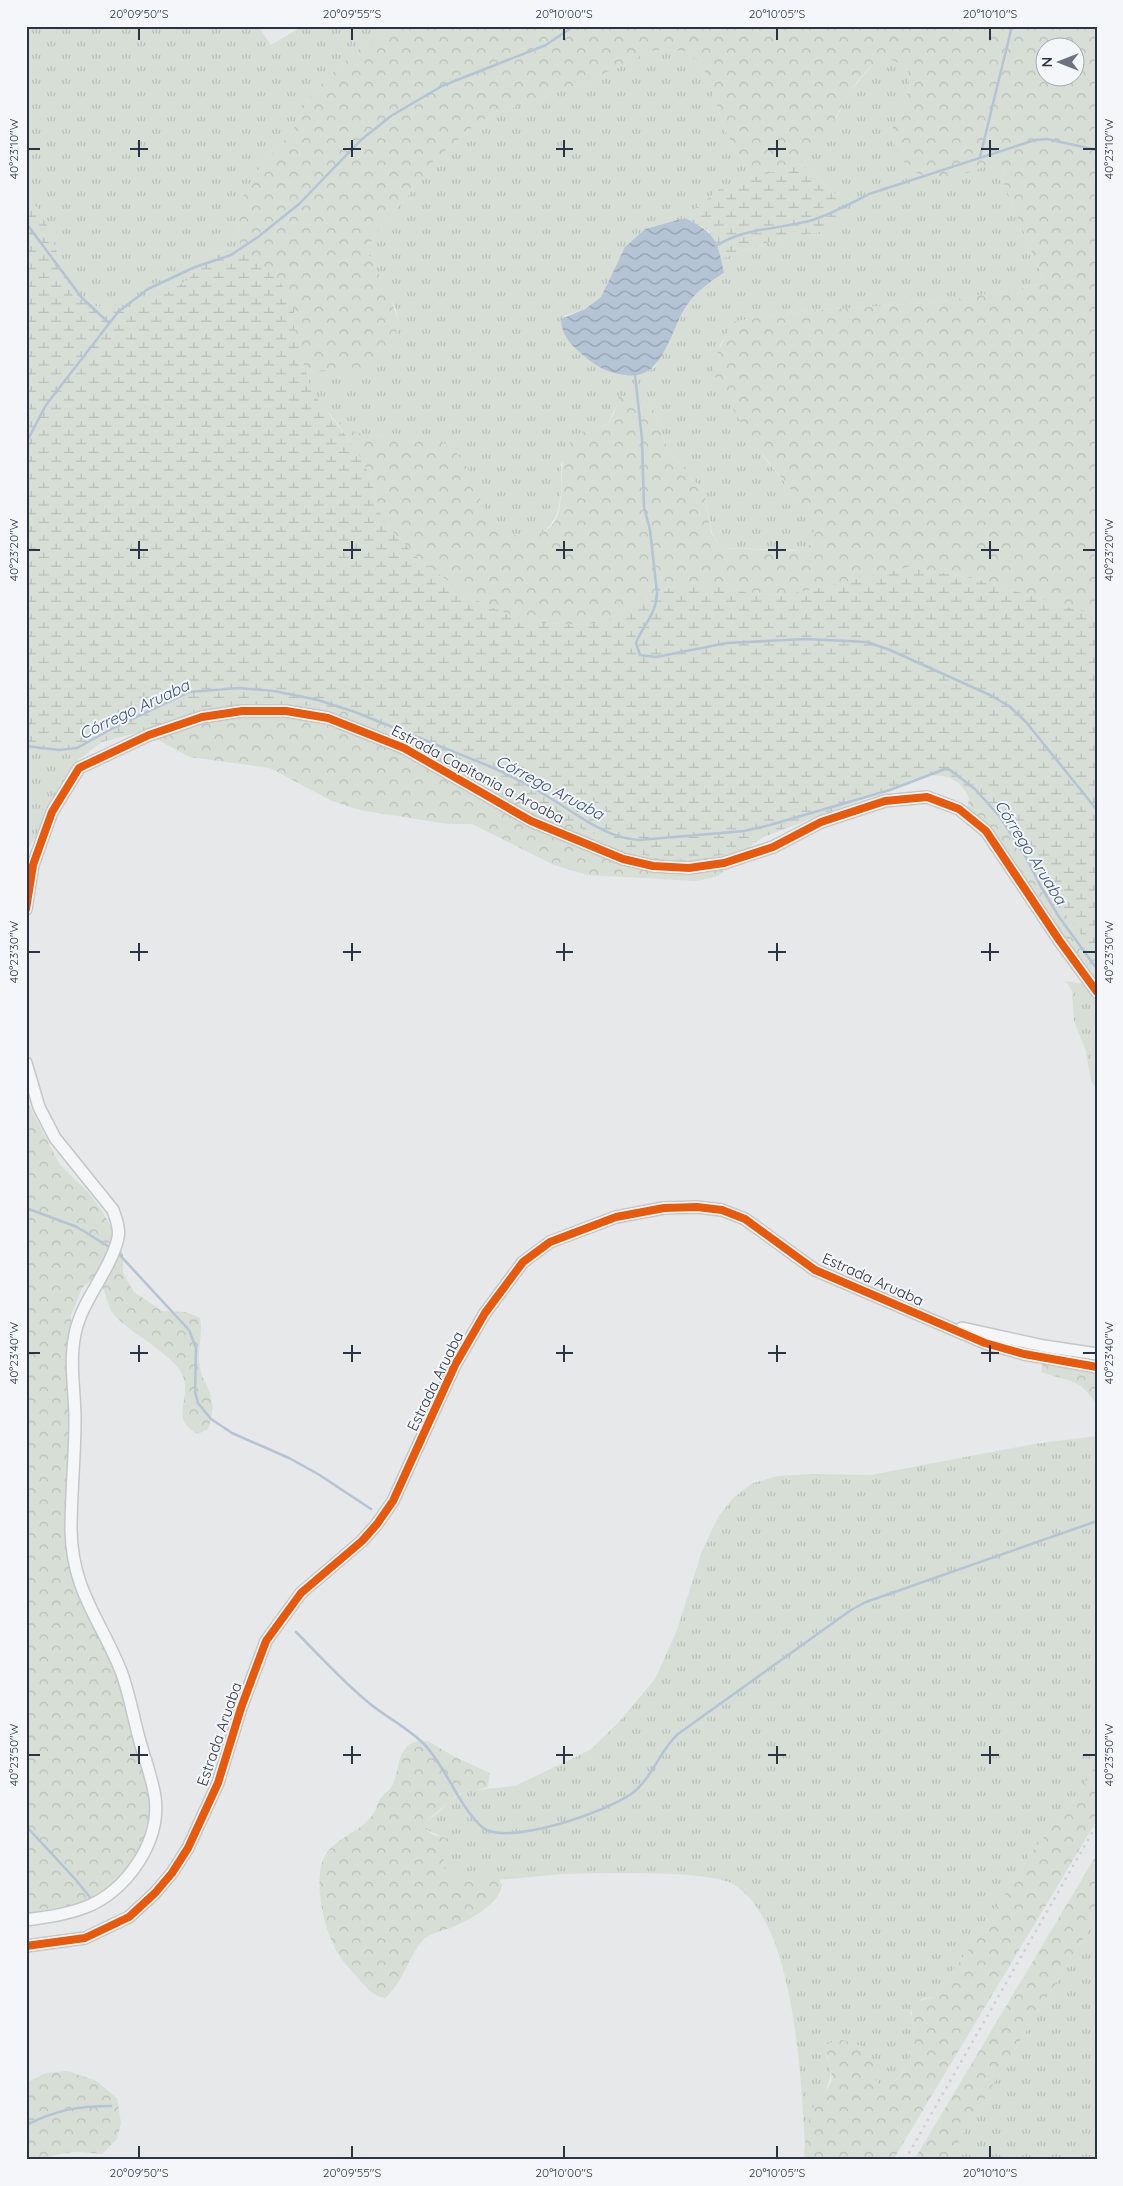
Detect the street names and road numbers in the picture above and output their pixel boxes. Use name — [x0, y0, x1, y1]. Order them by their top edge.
street label: Estrada Capitania a Aroaba — [388, 720, 568, 828]
street label: Estrada Aruaba — [819, 1248, 927, 1310]
street label: Estrada Aruaba — [403, 1328, 467, 1434]
street label: Estrada Aruaba — [192, 1679, 246, 1789]

